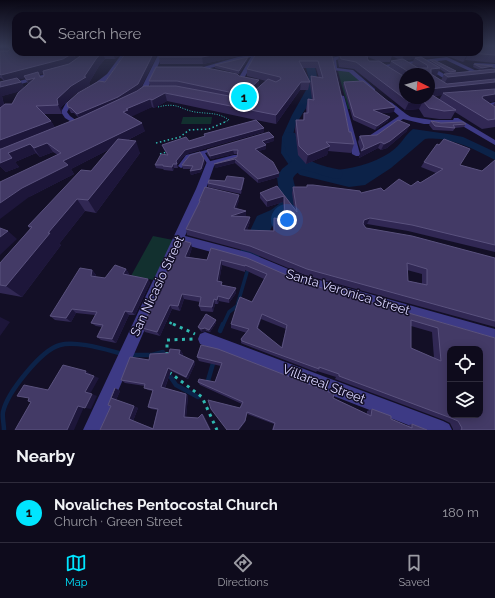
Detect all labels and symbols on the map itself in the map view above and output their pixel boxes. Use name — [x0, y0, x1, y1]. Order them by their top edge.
north arrow — [399, 68, 435, 104]
pin: 1 — [231, 82, 257, 112]
your location — [277, 210, 297, 230]
street label: San Nicasio Street — [127, 233, 187, 339]
street label: Santa Veronica Street — [284, 266, 412, 318]
street label: Villareal Street — [281, 361, 368, 407]

